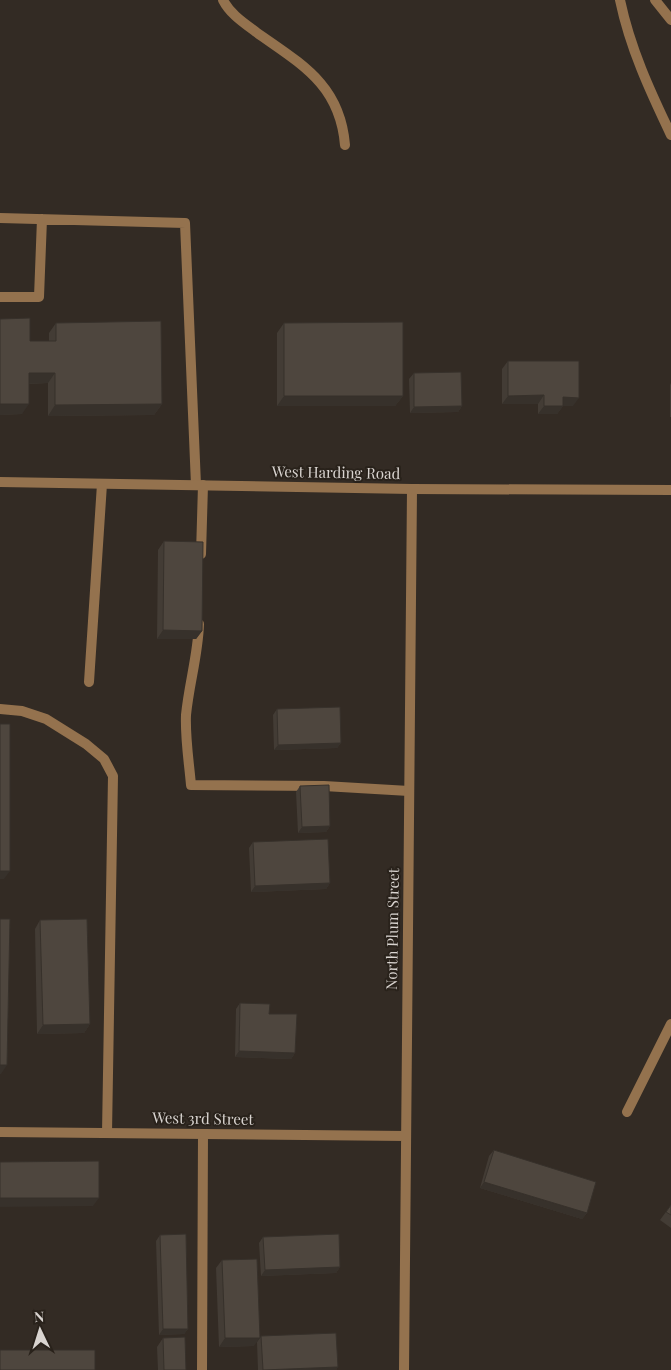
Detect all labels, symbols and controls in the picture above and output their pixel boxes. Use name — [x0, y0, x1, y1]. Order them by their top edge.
street label: West Harding Road — [271, 461, 401, 483]
street label: North Plum Street — [381, 867, 403, 990]
street label: West 3rd Street — [151, 1107, 255, 1129]
north arrow — [15, 1305, 65, 1355]
text: N — [33, 1307, 45, 1326]

